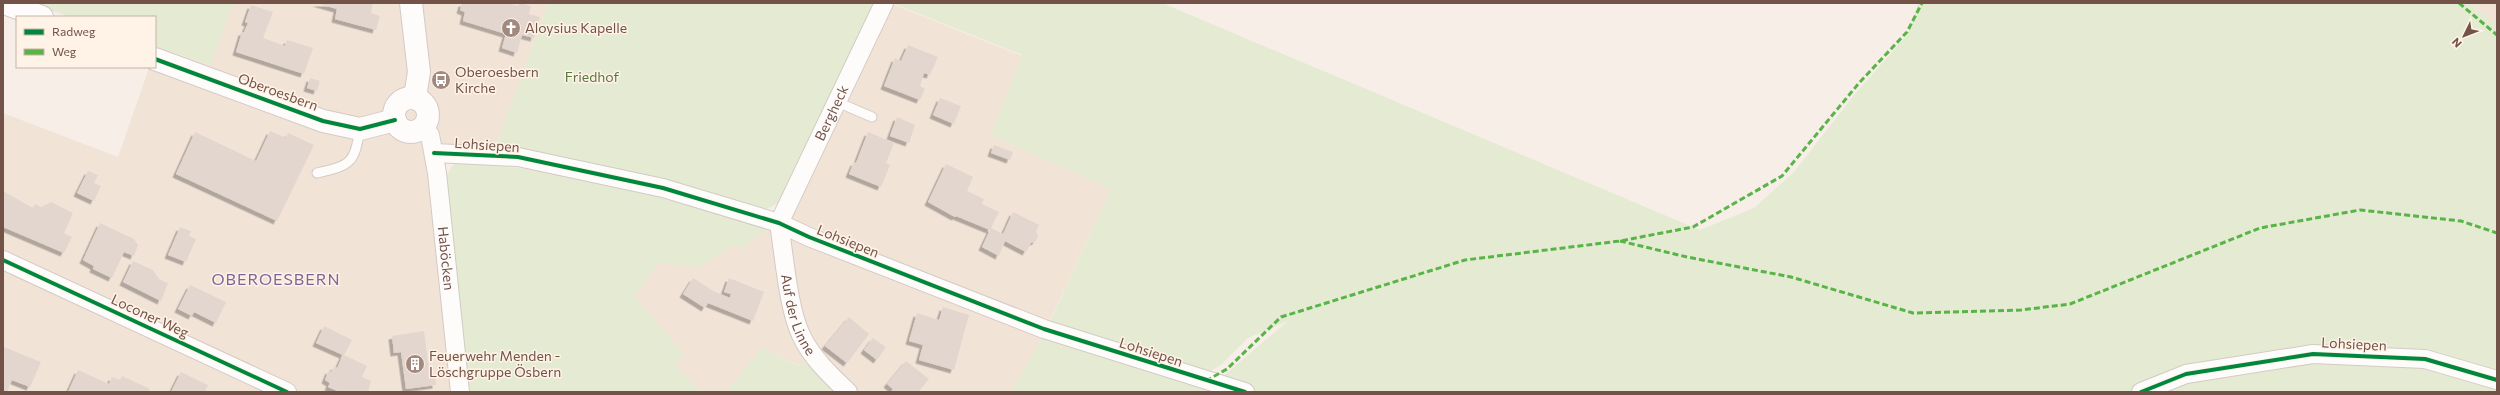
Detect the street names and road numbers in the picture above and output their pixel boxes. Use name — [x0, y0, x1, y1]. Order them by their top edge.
street label: Oberoesbern — [236, 69, 320, 114]
street label: Bergheck — [811, 82, 852, 143]
street label: Lohsiepen — [454, 134, 520, 155]
street label: Lohsiepen — [815, 220, 882, 261]
street label: Haböcken — [435, 225, 458, 291]
street label: Auf der Linne — [778, 273, 819, 358]
street label: Loconer Weg — [109, 290, 192, 341]
street label: Lohsiepen — [1117, 333, 1185, 370]
street label: Lohsiepen — [2321, 333, 2387, 354]

